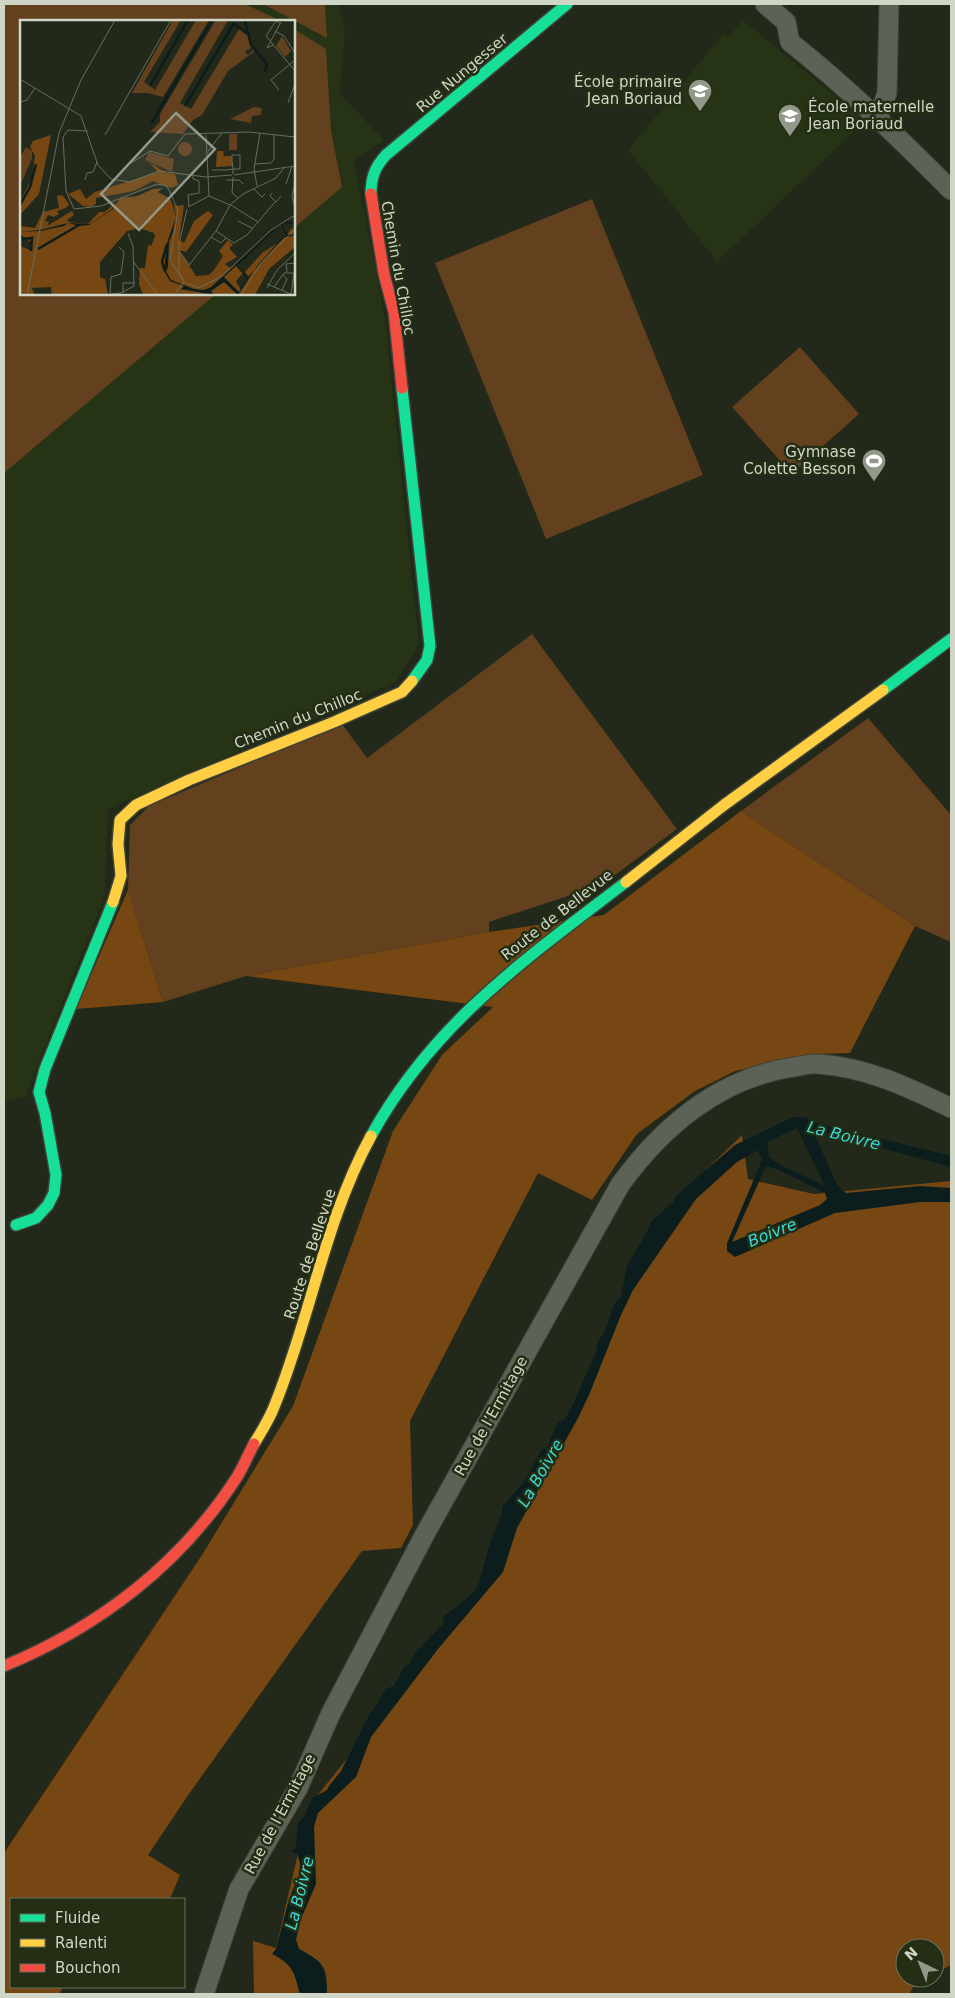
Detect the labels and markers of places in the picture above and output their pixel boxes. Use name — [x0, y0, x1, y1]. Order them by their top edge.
place label: École primaire Jean Boriaud — [574, 72, 682, 108]
school or university icon: École primaire Jean Boriaud — [687, 78, 713, 112]
place label: École maternelle Jean Boriaud — [807, 97, 934, 133]
school or university icon: École maternelle Jean Boriaud — [777, 103, 803, 137]
place label: Gymnase Colette Besson — [743, 443, 856, 478]
sports icon: Gymnase Colette Besson — [861, 448, 887, 482]

